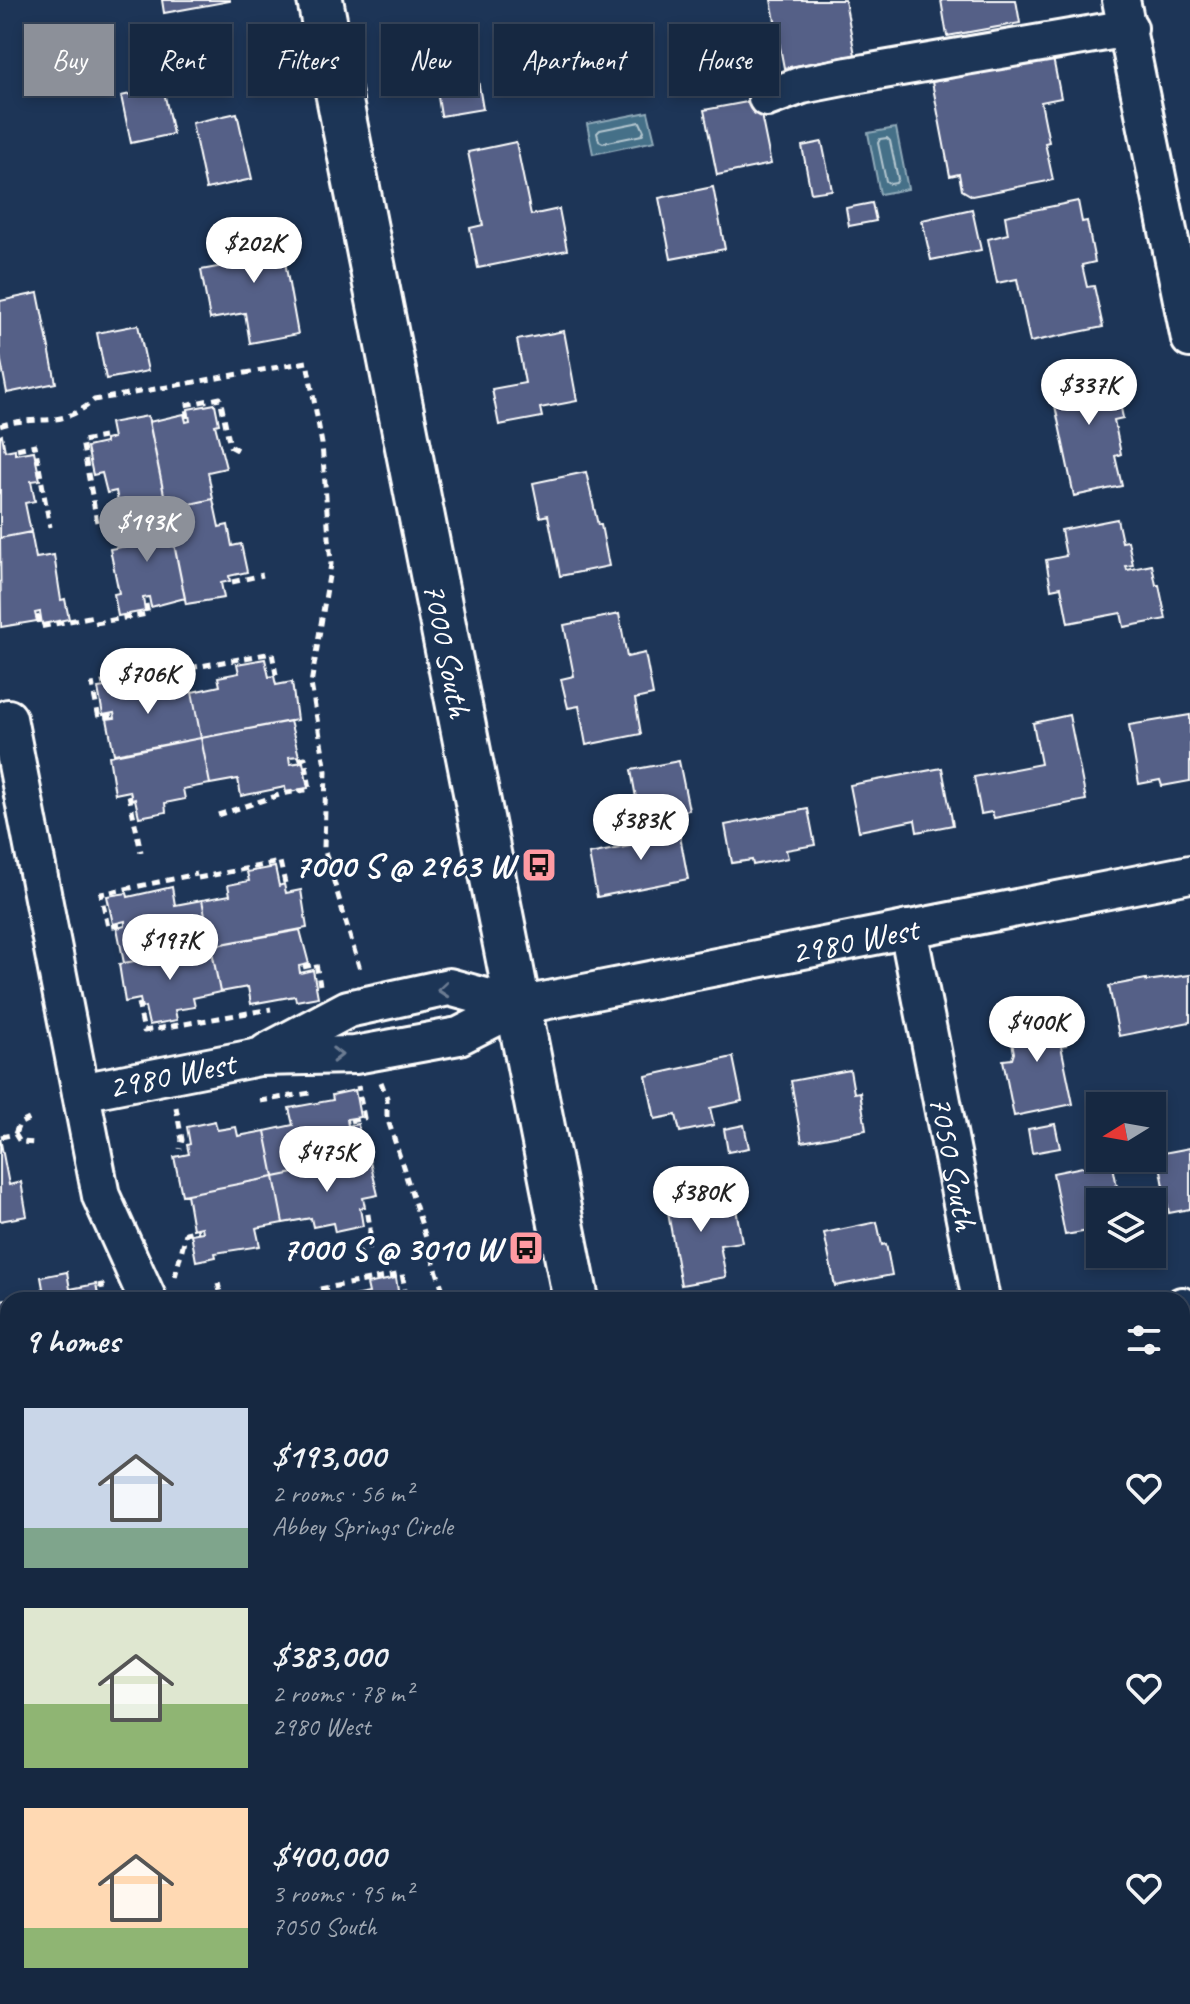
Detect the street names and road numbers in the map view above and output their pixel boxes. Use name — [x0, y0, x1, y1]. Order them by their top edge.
street label: 7000 South — [413, 578, 482, 723]
street label: 2980 West — [787, 906, 925, 974]
street label: 2980 West — [104, 1041, 242, 1108]
street label: 7050 South — [919, 1091, 988, 1236]

